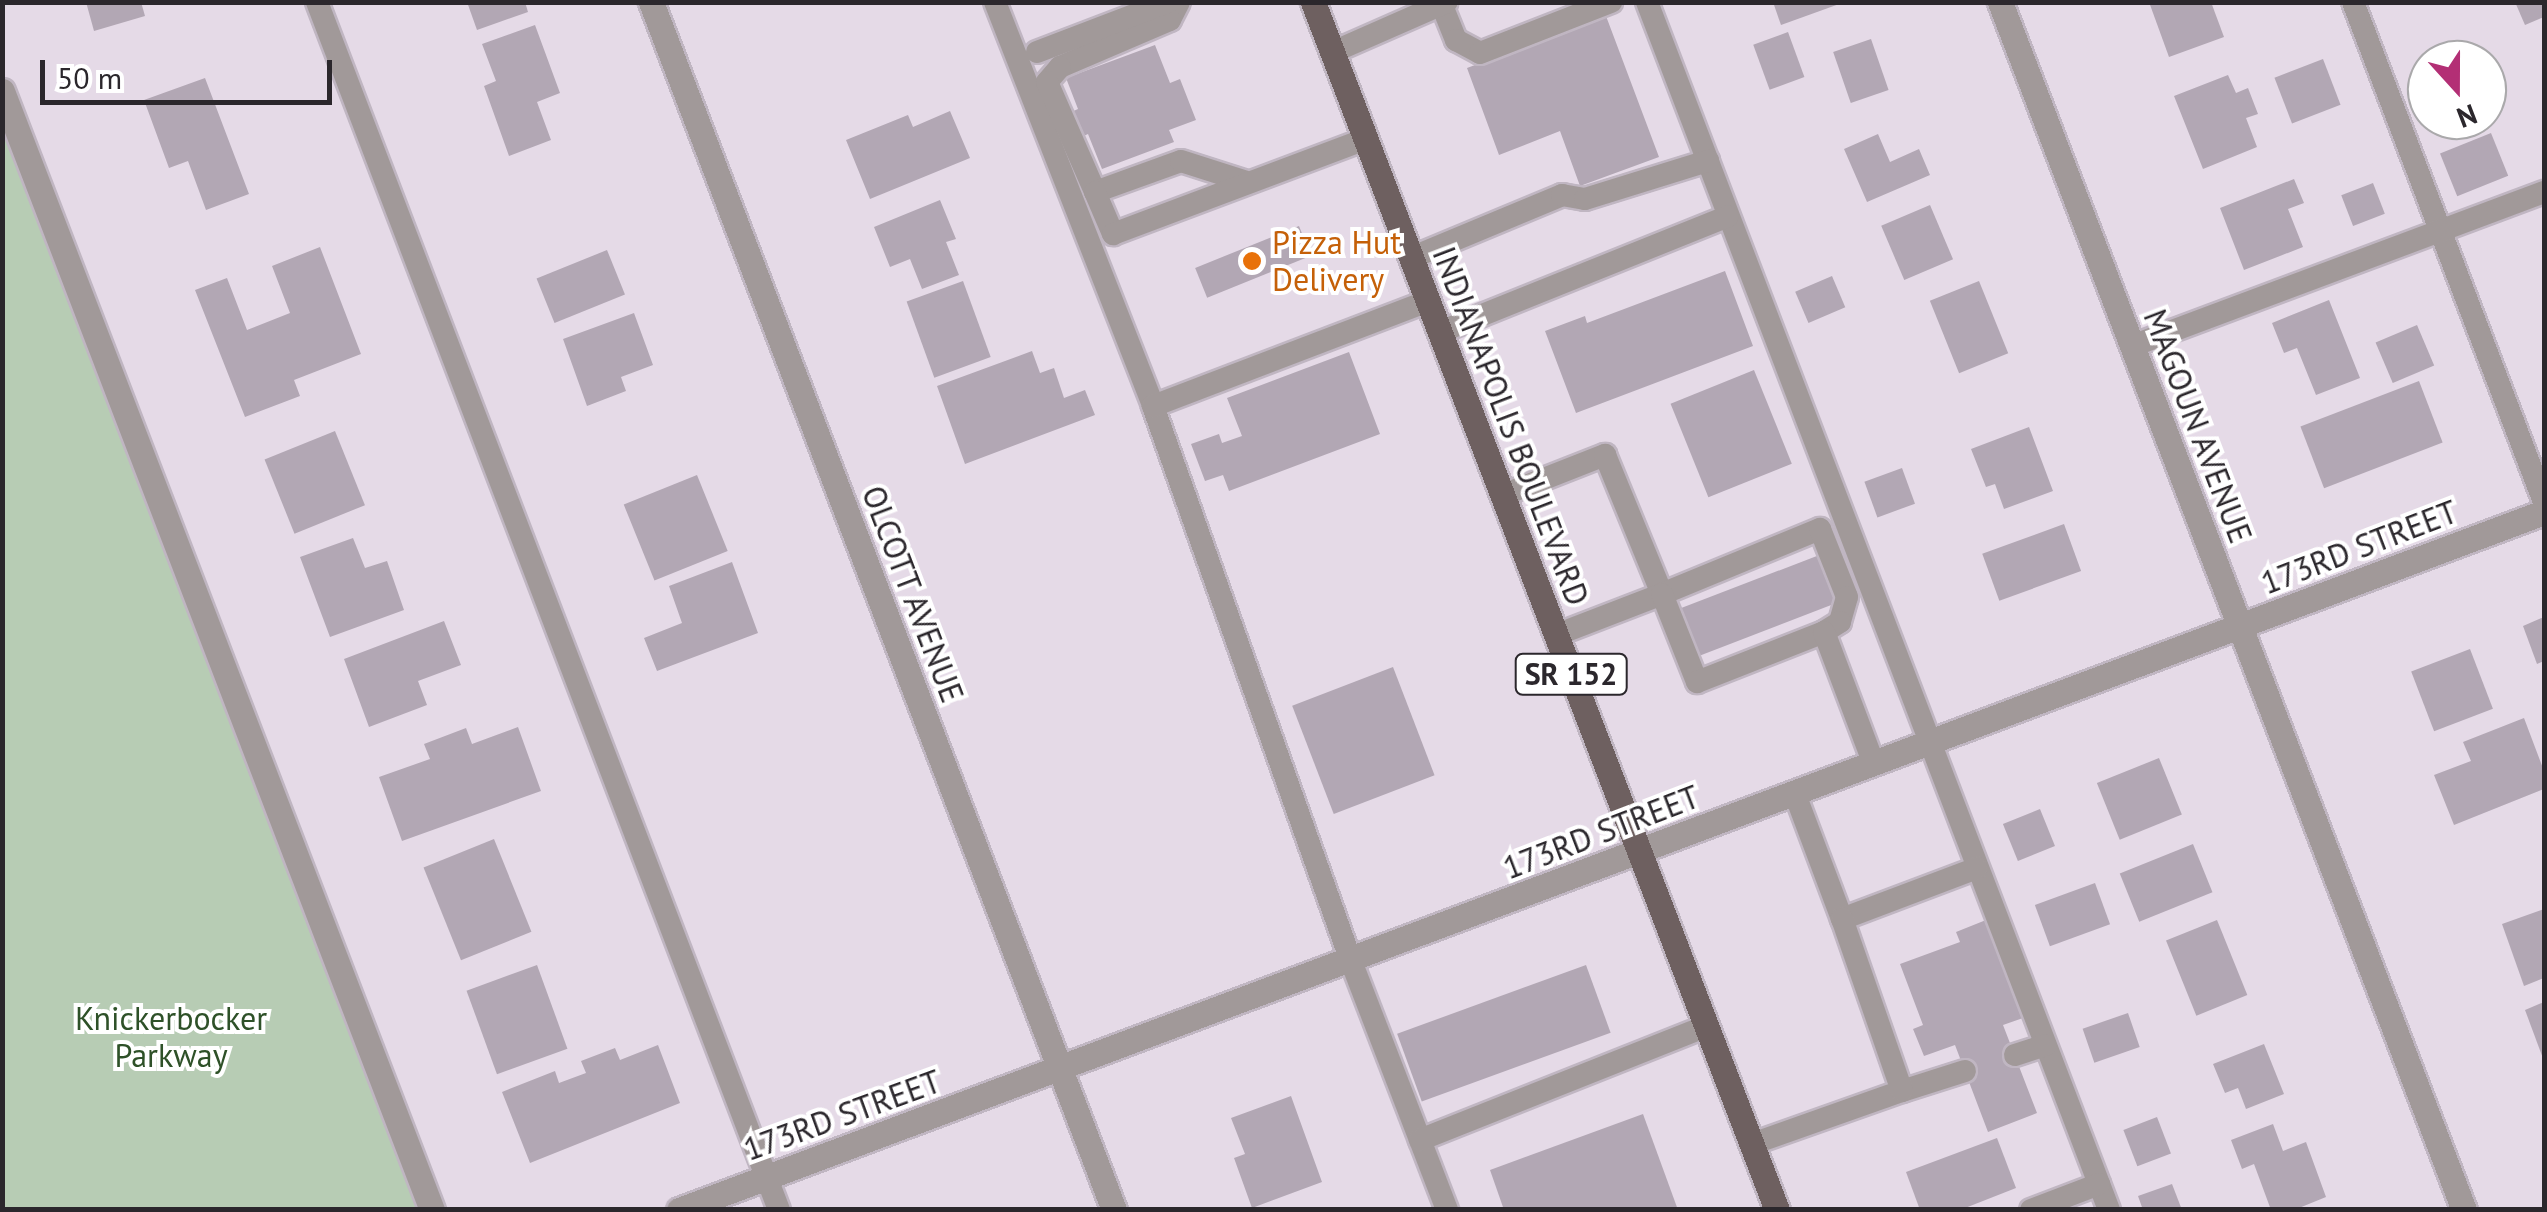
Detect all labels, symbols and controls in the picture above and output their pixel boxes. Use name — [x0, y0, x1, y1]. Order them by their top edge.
scale bar — [45, 40, 338, 102]
north arrow — [2407, 40, 2507, 140]
text: 50 m — [57, 58, 122, 97]
text: N — [2452, 96, 2482, 137]
place label: Pizza Hut Delivery — [1272, 224, 1401, 299]
street label: INDIANAPOLIS BOULEVARD — [1425, 241, 1597, 611]
marker: Pizza Hut Delivery — [1241, 250, 1263, 272]
street label: MAGOUN AVENUE — [2136, 303, 2260, 549]
street label: OLCOTT AVENUE — [854, 479, 972, 709]
street label: 173RD STREET — [2256, 492, 2462, 602]
road number: SR 152 — [1514, 649, 1628, 699]
street label: 173RD STREET — [1498, 777, 1704, 887]
park label: Knickerbocker Parkway — [75, 1000, 267, 1075]
street label: 173RD STREET — [738, 1062, 946, 1168]

